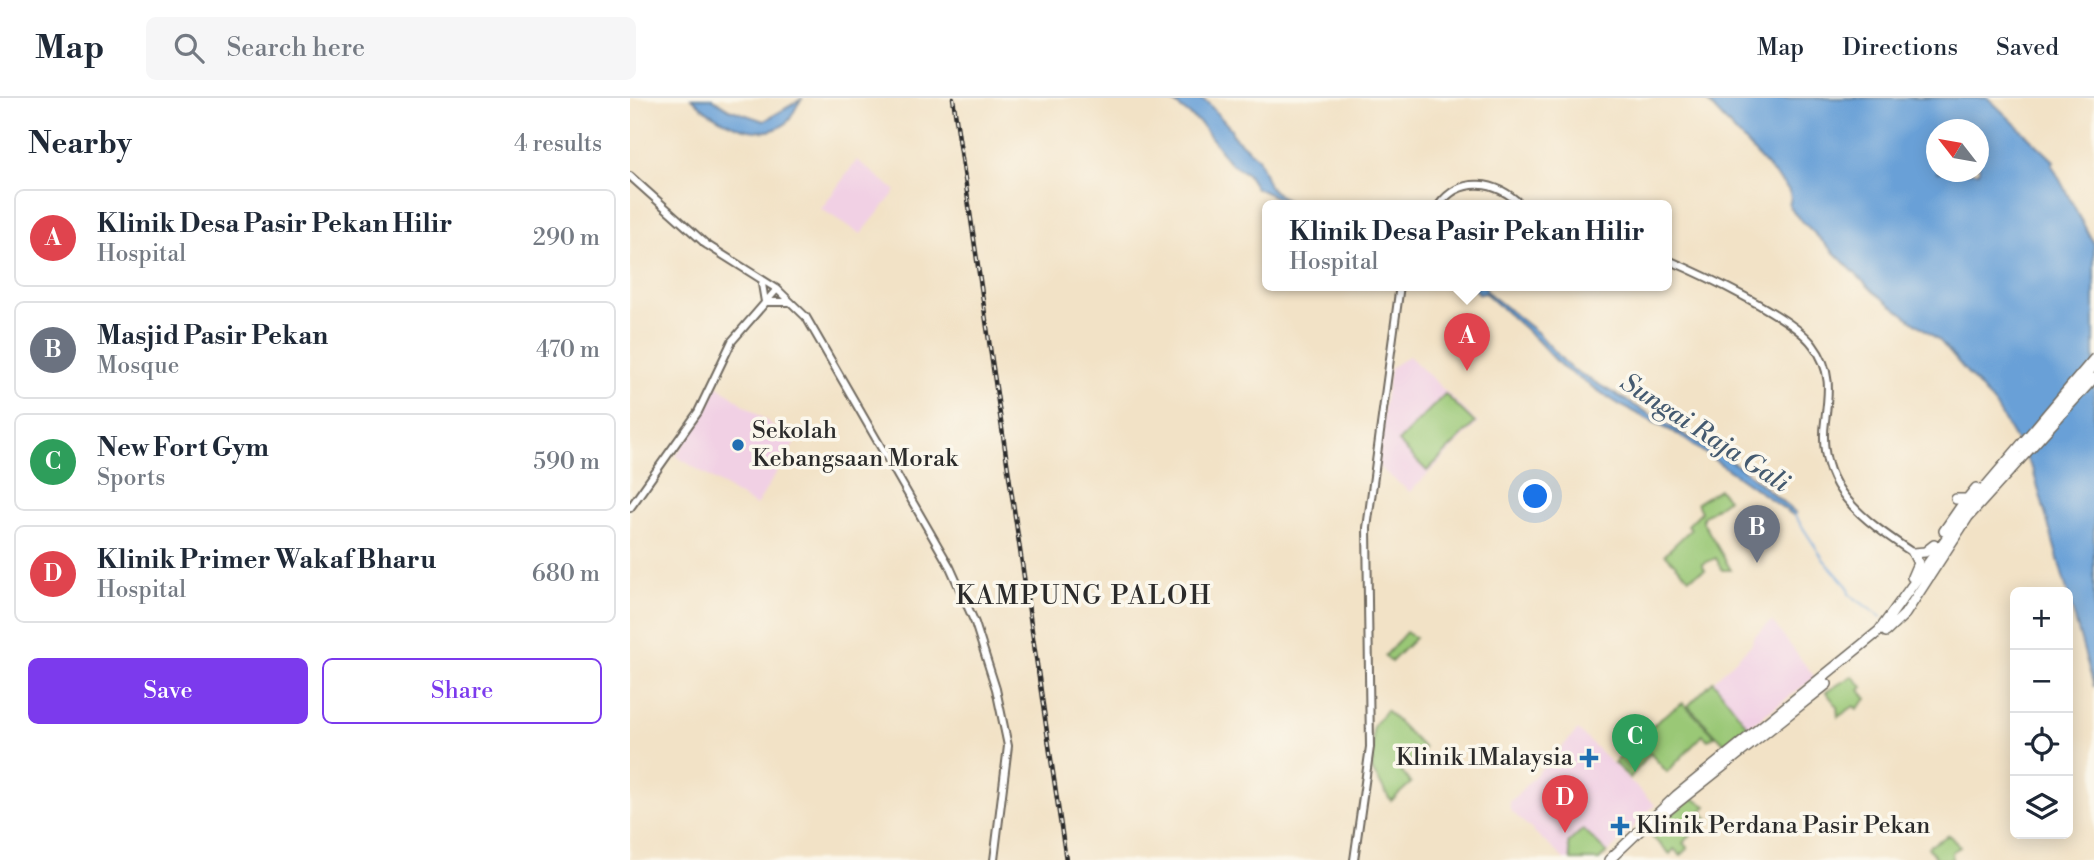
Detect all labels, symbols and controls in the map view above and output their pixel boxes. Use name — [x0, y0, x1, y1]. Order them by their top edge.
search box — [146, 17, 636, 80]
text: Map — [35, 28, 104, 69]
icon: search — [170, 29, 208, 67]
text: Search here — [226, 32, 365, 64]
text: Map — [1757, 33, 1804, 63]
text: Directions — [1842, 33, 1958, 63]
text: Saved — [1996, 33, 2059, 63]
north arrow — [1926, 119, 1989, 182]
text: Nearby — [28, 125, 132, 163]
text: 4 results — [514, 130, 602, 158]
popup — [1262, 200, 1672, 291]
text: Klinik Desa Pasir Pekan Hilir — [97, 208, 452, 240]
text: Klinik Desa Pasir Pekan Hilir — [1289, 216, 1645, 248]
text: A — [45, 224, 61, 252]
text: 290 m — [533, 224, 600, 252]
text: Hospital — [97, 240, 186, 268]
text: Hospital — [1289, 248, 1378, 276]
pin: A — [1444, 313, 1490, 371]
text: Masjid Pasir Pekan — [97, 320, 328, 352]
text: B — [44, 336, 62, 364]
text: 470 m — [536, 336, 600, 364]
text: Mosque — [97, 352, 179, 380]
water label: Sungai Raja Gali — [1614, 366, 1796, 500]
place label: Sekolah Kebangsaan Morak — [752, 416, 959, 474]
text: New Fort Gym — [97, 432, 269, 464]
marker: Sekolah Kebangsaan Morak — [730, 437, 746, 453]
text: C — [45, 448, 61, 476]
text: 590 m — [533, 448, 600, 476]
text: Sports — [97, 464, 165, 492]
your location — [1518, 479, 1552, 513]
pin: B — [1734, 505, 1780, 563]
text: Klinik Primer Wakaf Bharu — [97, 544, 436, 576]
text: D — [44, 560, 62, 588]
text: 680 m — [532, 560, 600, 588]
text: Hospital — [97, 576, 186, 604]
district label: KAMPUNG PALOH — [956, 580, 1212, 612]
map controls — [2010, 587, 2073, 839]
button: + — [2010, 587, 2073, 650]
button: − — [2010, 650, 2073, 713]
button: Save — [28, 658, 308, 724]
button: Share — [322, 658, 602, 724]
button: locate — [2010, 713, 2073, 776]
pin: C — [1612, 714, 1658, 772]
place label: Klinik 1Malaysia — [1396, 743, 1574, 773]
marker: Klinik 1Malaysia — [1579, 748, 1599, 768]
pin: D — [1542, 775, 1588, 833]
button: layers — [2010, 776, 2073, 839]
place label: Klinik Perdana Pasir Pekan — [1636, 811, 1930, 841]
marker: Klinik Perdana Pasir Pekan — [1610, 816, 1630, 836]

